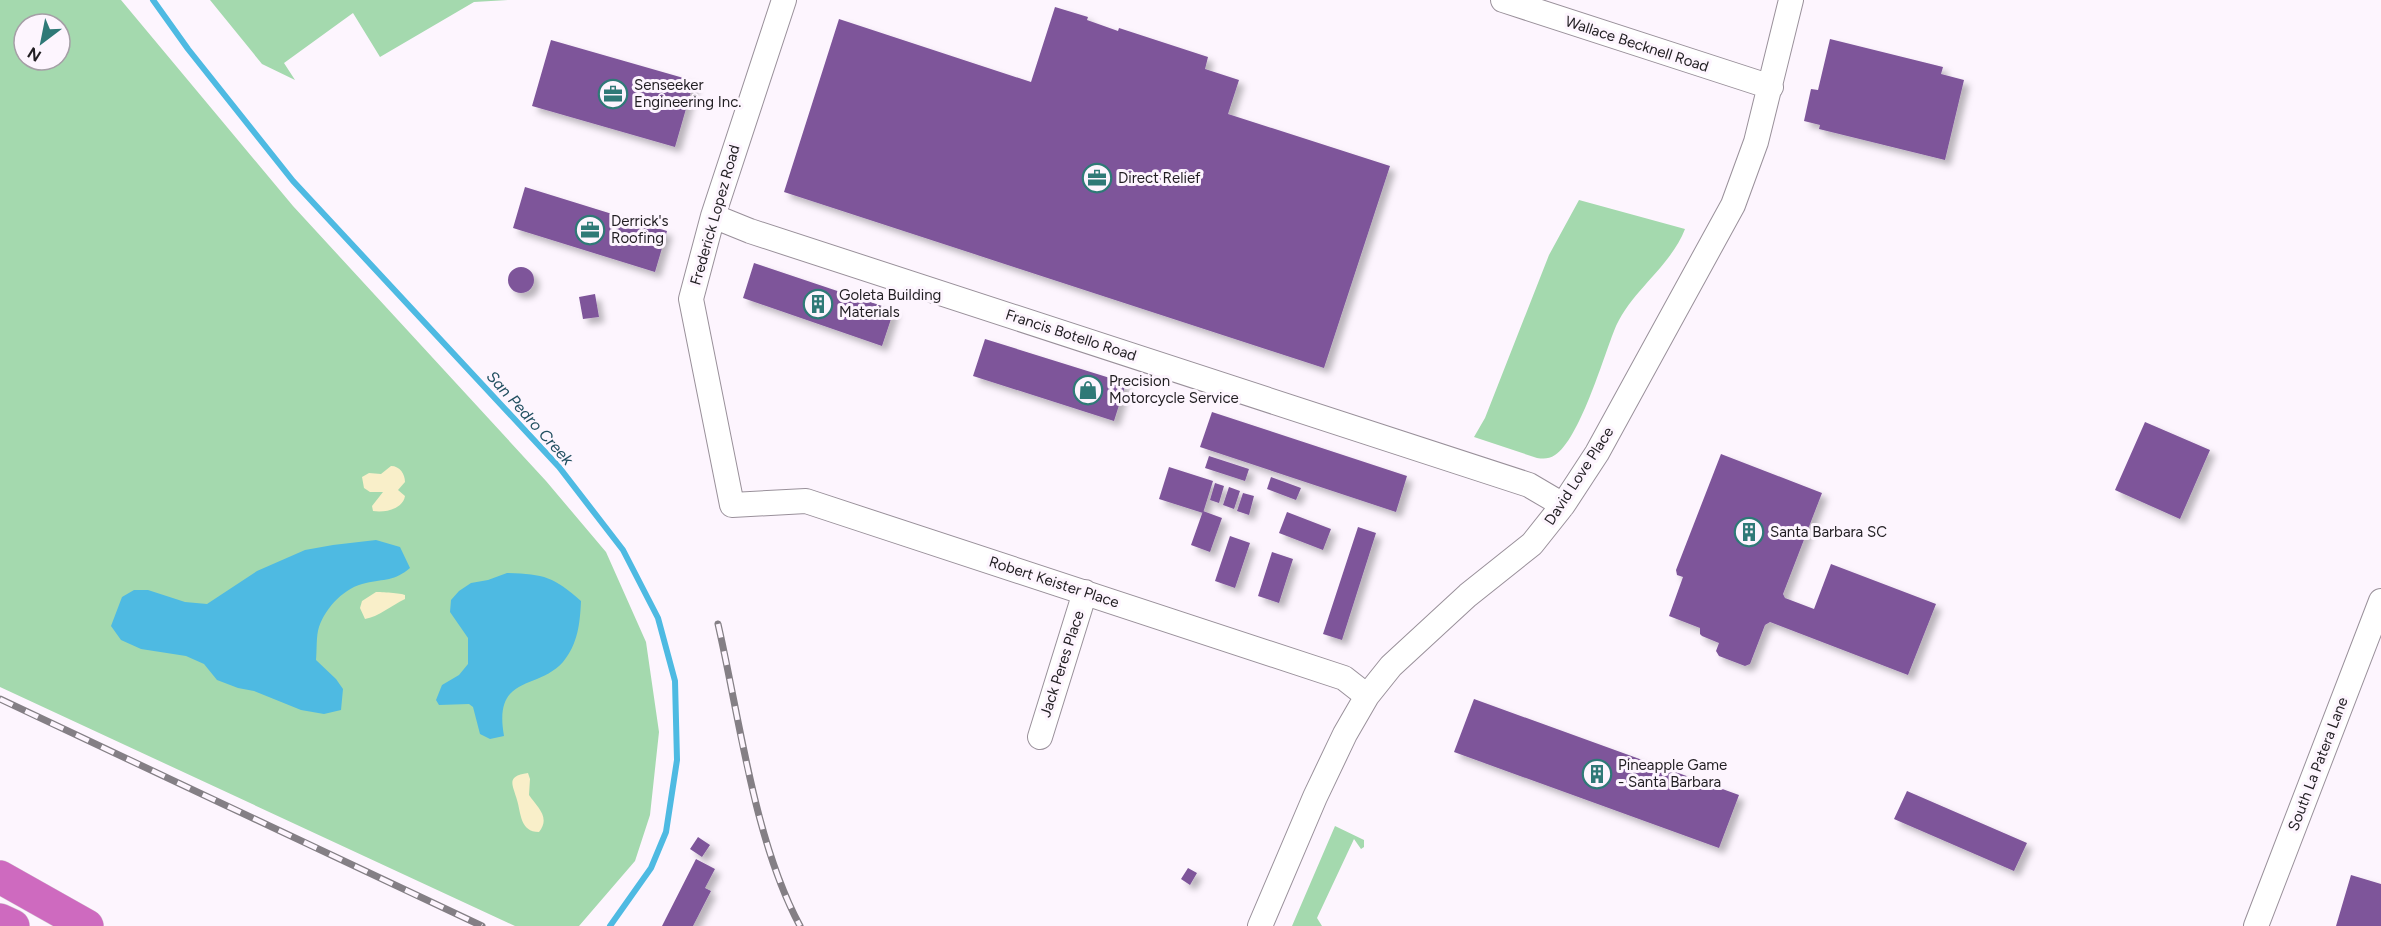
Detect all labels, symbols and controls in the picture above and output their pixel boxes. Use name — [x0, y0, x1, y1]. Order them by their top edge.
north arrow — [12, 12, 72, 72]
street label: Wallace Becknell Road — [1563, 12, 1711, 76]
text: N — [24, 43, 45, 66]
place label: Senseeker Engineering Inc. — [634, 76, 741, 111]
office icon: Senseeker Engineering Inc. — [597, 78, 629, 110]
street label: Frederick Lopez Road — [686, 143, 744, 287]
office icon: Direct Relief — [1081, 162, 1113, 194]
place label: Direct Relief — [1118, 169, 1201, 187]
place label: Derrick's Roofing — [611, 212, 669, 247]
office icon: Derrick's Roofing — [574, 214, 606, 246]
place label: Goleta Building Materials — [839, 286, 941, 321]
building icon: Goleta Building Materials — [802, 288, 834, 320]
street label: Francis Botello Road — [1003, 305, 1139, 365]
water label: San Pedro Creek — [483, 367, 578, 470]
place label: Precision Motorcycle Service — [1109, 372, 1239, 407]
shop icon: Precision Motorcycle Service — [1072, 374, 1104, 406]
street label: David Love Place — [1541, 424, 1617, 528]
building icon: Santa Barbara SC — [1733, 516, 1765, 548]
place label: Santa Barbara SC — [1770, 523, 1887, 541]
street label: Robert Keister Place — [987, 552, 1121, 612]
street label: Jack Peres Place — [1036, 608, 1088, 720]
street label: South La Patera Lane — [2284, 695, 2352, 833]
place label: Pineapple Game - Santa Barbara — [1618, 756, 1727, 791]
building icon: Pineapple Game - Santa Barbara — [1581, 758, 1613, 790]

